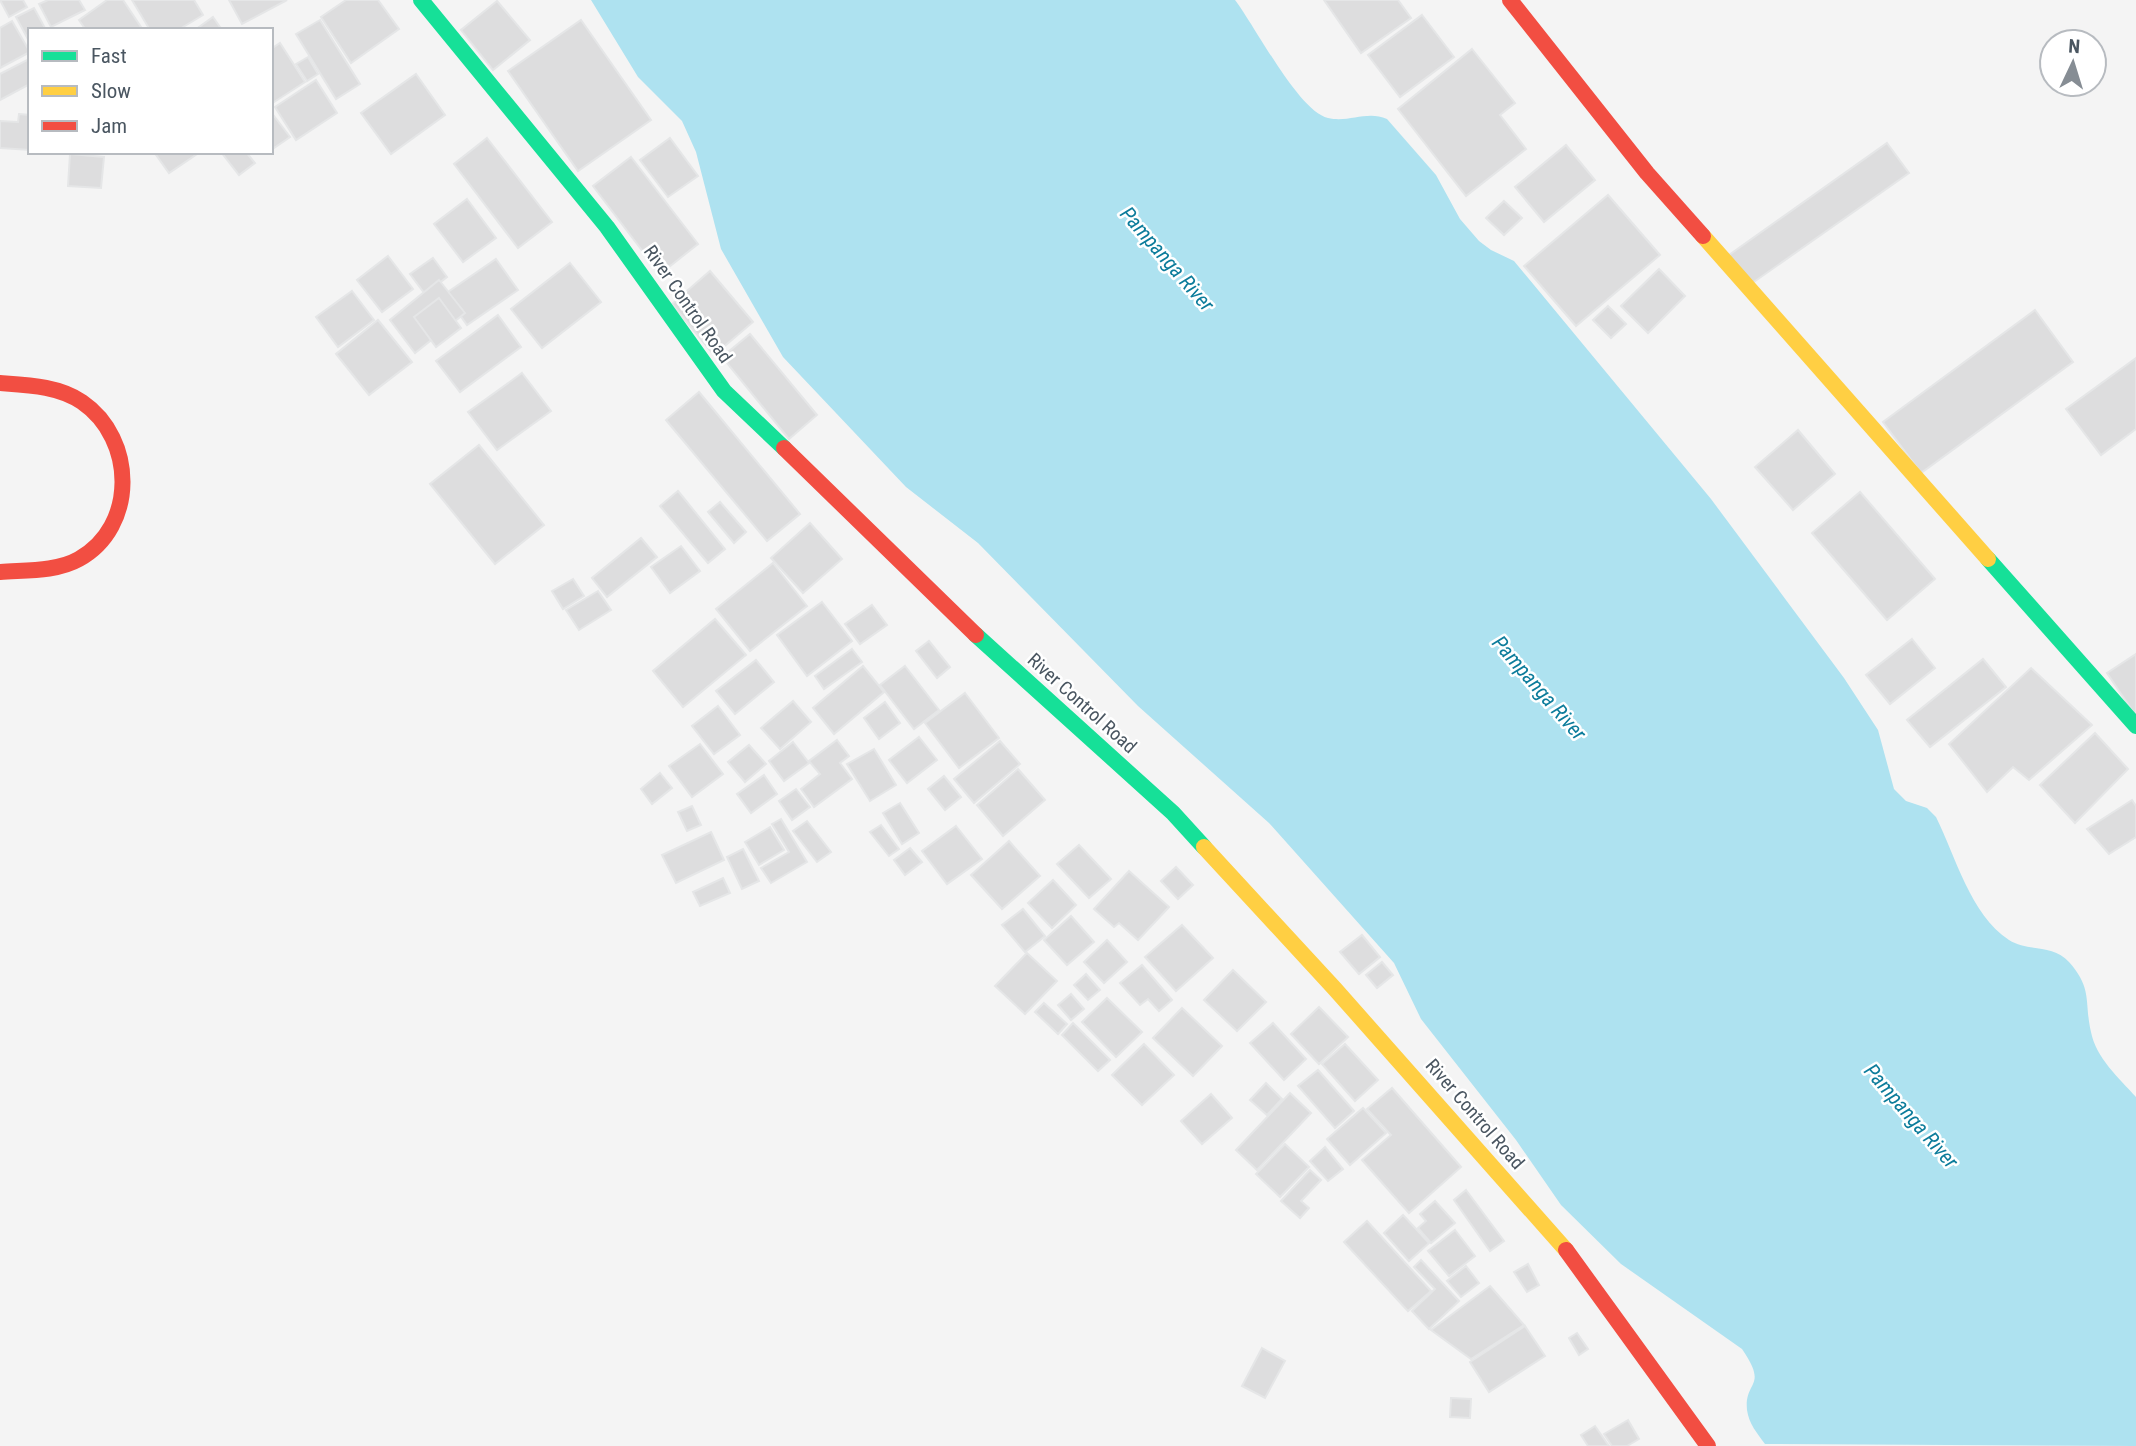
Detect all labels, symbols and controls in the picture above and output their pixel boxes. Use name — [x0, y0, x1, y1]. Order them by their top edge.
legend — [28, 28, 273, 154]
north arrow — [2038, 28, 2108, 98]
text: N — [2068, 35, 2081, 58]
text: Fast — [91, 44, 127, 68]
text: Slow — [91, 79, 131, 103]
text: Jam — [91, 114, 127, 138]
water label: Pampanga River — [1115, 202, 1219, 317]
street label: River Control Road — [639, 241, 737, 367]
water label: Pampanga River — [1487, 631, 1591, 746]
street label: River Control Road — [1023, 648, 1141, 758]
street label: River Control Road — [1421, 1054, 1529, 1174]
water label: Pampanga River — [1859, 1059, 1963, 1174]

